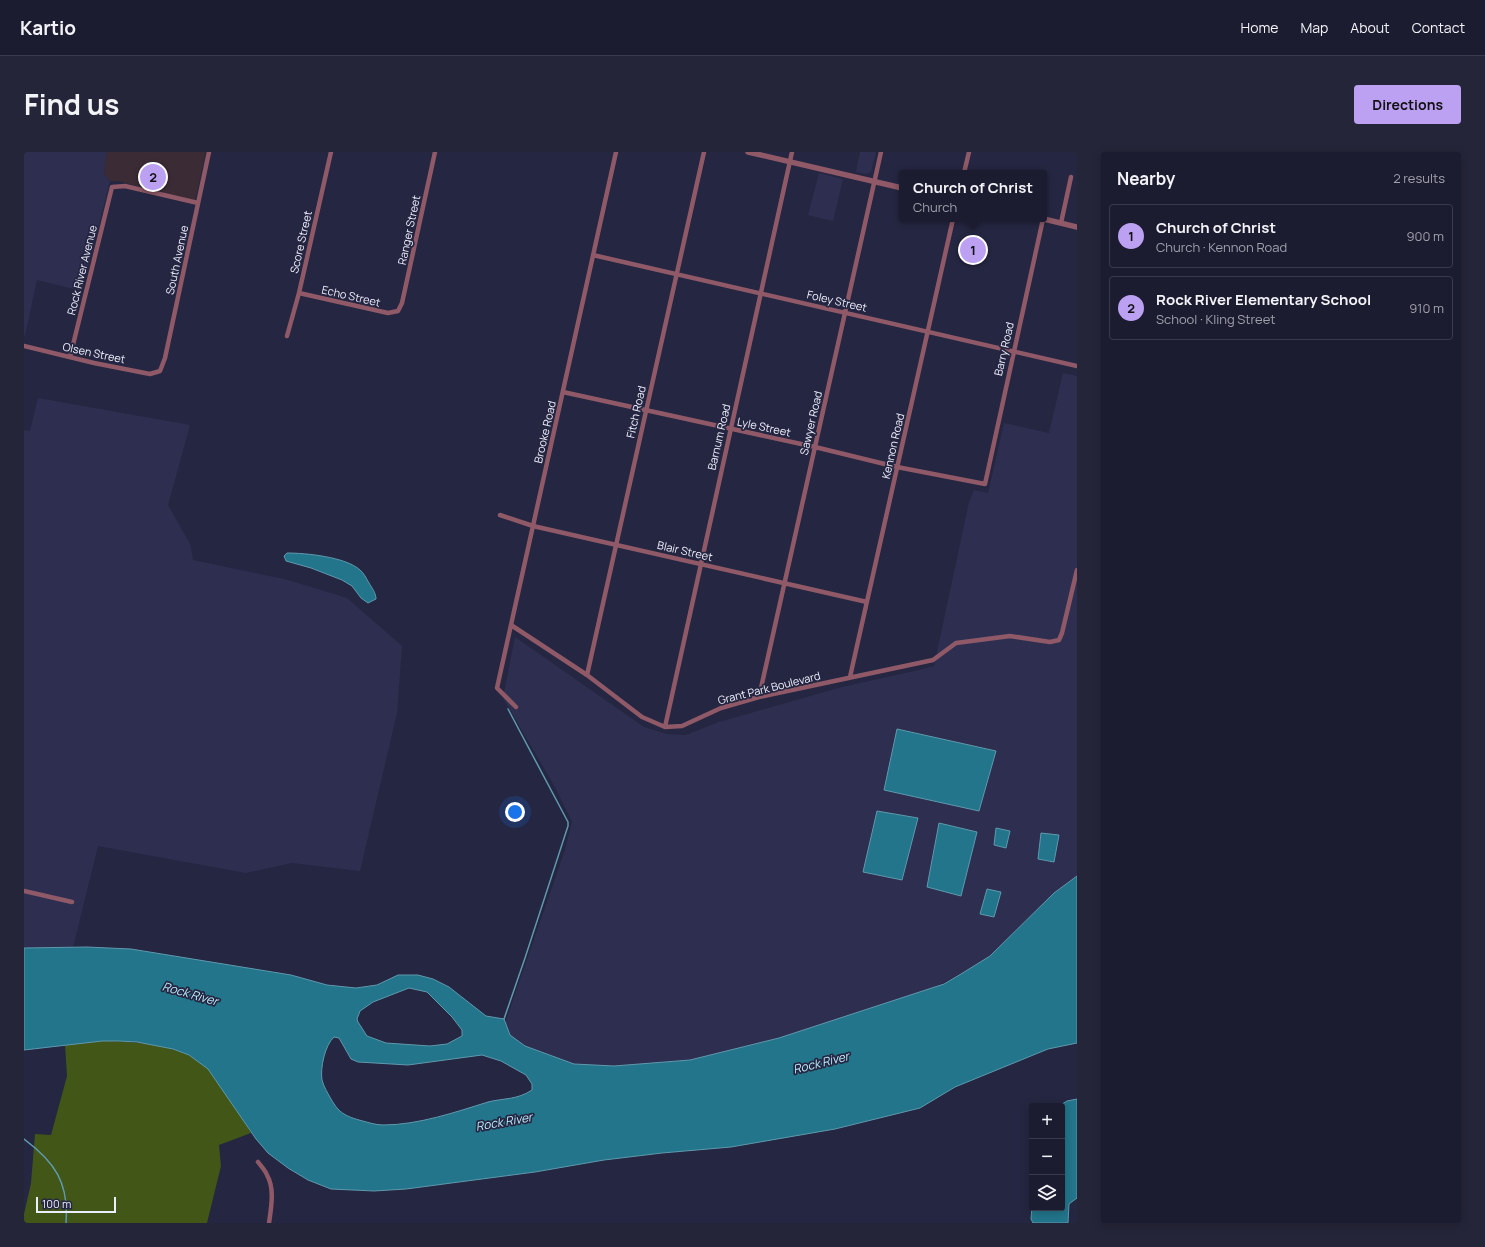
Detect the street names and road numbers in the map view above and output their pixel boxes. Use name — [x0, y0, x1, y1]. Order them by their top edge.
street label: Ranger Street — [394, 194, 423, 266]
street label: Score Street — [286, 209, 315, 275]
street label: Rock River Avenue — [63, 223, 100, 316]
street label: South Avenue — [162, 223, 191, 296]
street label: Echo Street — [320, 281, 382, 310]
street label: Foley Street — [806, 286, 869, 315]
street label: Barry Road — [990, 321, 1017, 377]
street label: Olsen Street — [61, 339, 127, 366]
street label: Fitch Road — [622, 384, 649, 439]
street label: Sawyer Road — [796, 389, 825, 456]
street label: Brooke Road — [530, 399, 559, 465]
street label: Barnum Road — [704, 402, 733, 471]
street label: Kennon Road — [878, 412, 907, 480]
street label: Lyle Street — [736, 414, 792, 439]
street label: Blair Street — [656, 537, 714, 564]
street label: Grant Park Boulevard — [716, 668, 822, 708]

